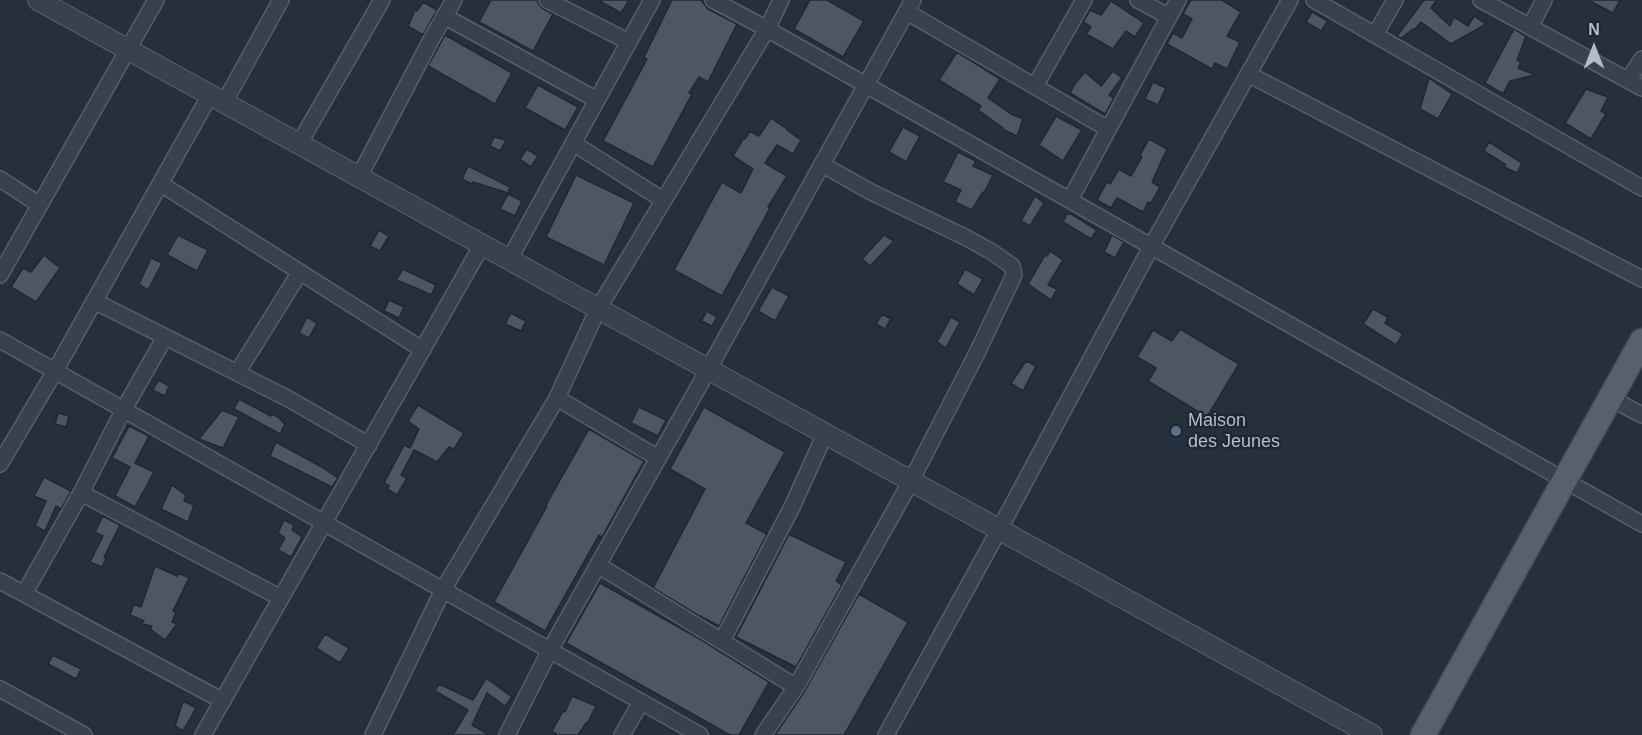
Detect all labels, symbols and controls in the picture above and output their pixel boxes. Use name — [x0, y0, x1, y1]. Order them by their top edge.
north arrow — [1564, 18, 1624, 78]
text: N — [1588, 21, 1600, 38]
place label: Maison des Jeunes — [1188, 410, 1280, 452]
marker: Maison des Jeunes — [1169, 424, 1183, 438]

